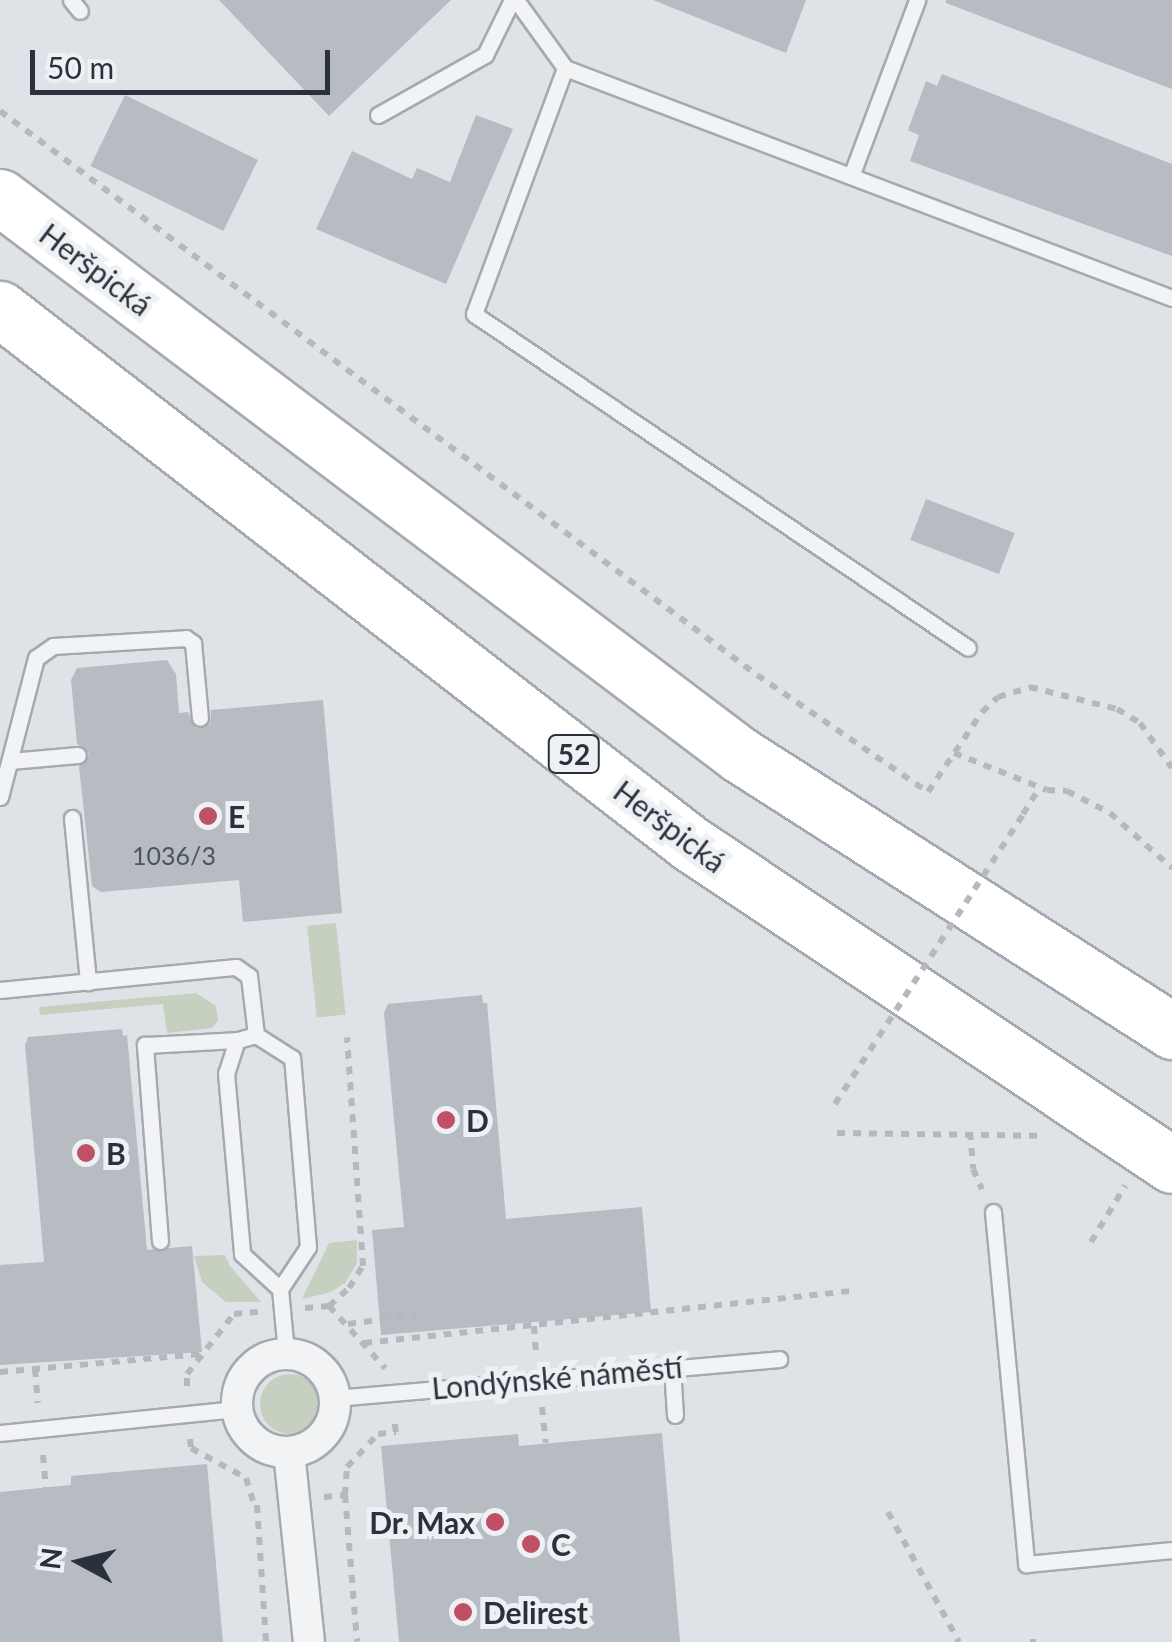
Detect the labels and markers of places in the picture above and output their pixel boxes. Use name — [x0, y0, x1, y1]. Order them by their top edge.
place label: E — [228, 798, 245, 834]
marker: E — [197, 805, 219, 827]
place label: D — [466, 1102, 489, 1138]
marker: D — [435, 1109, 457, 1131]
place label: B — [106, 1135, 126, 1171]
marker: B — [75, 1142, 97, 1164]
place label: Dr. Max — [369, 1504, 475, 1540]
marker: Dr. Max — [484, 1511, 506, 1533]
place label: C — [551, 1526, 571, 1562]
marker: C — [520, 1533, 542, 1555]
place label: Delirest — [483, 1594, 588, 1630]
marker: Delirest — [452, 1601, 474, 1623]

